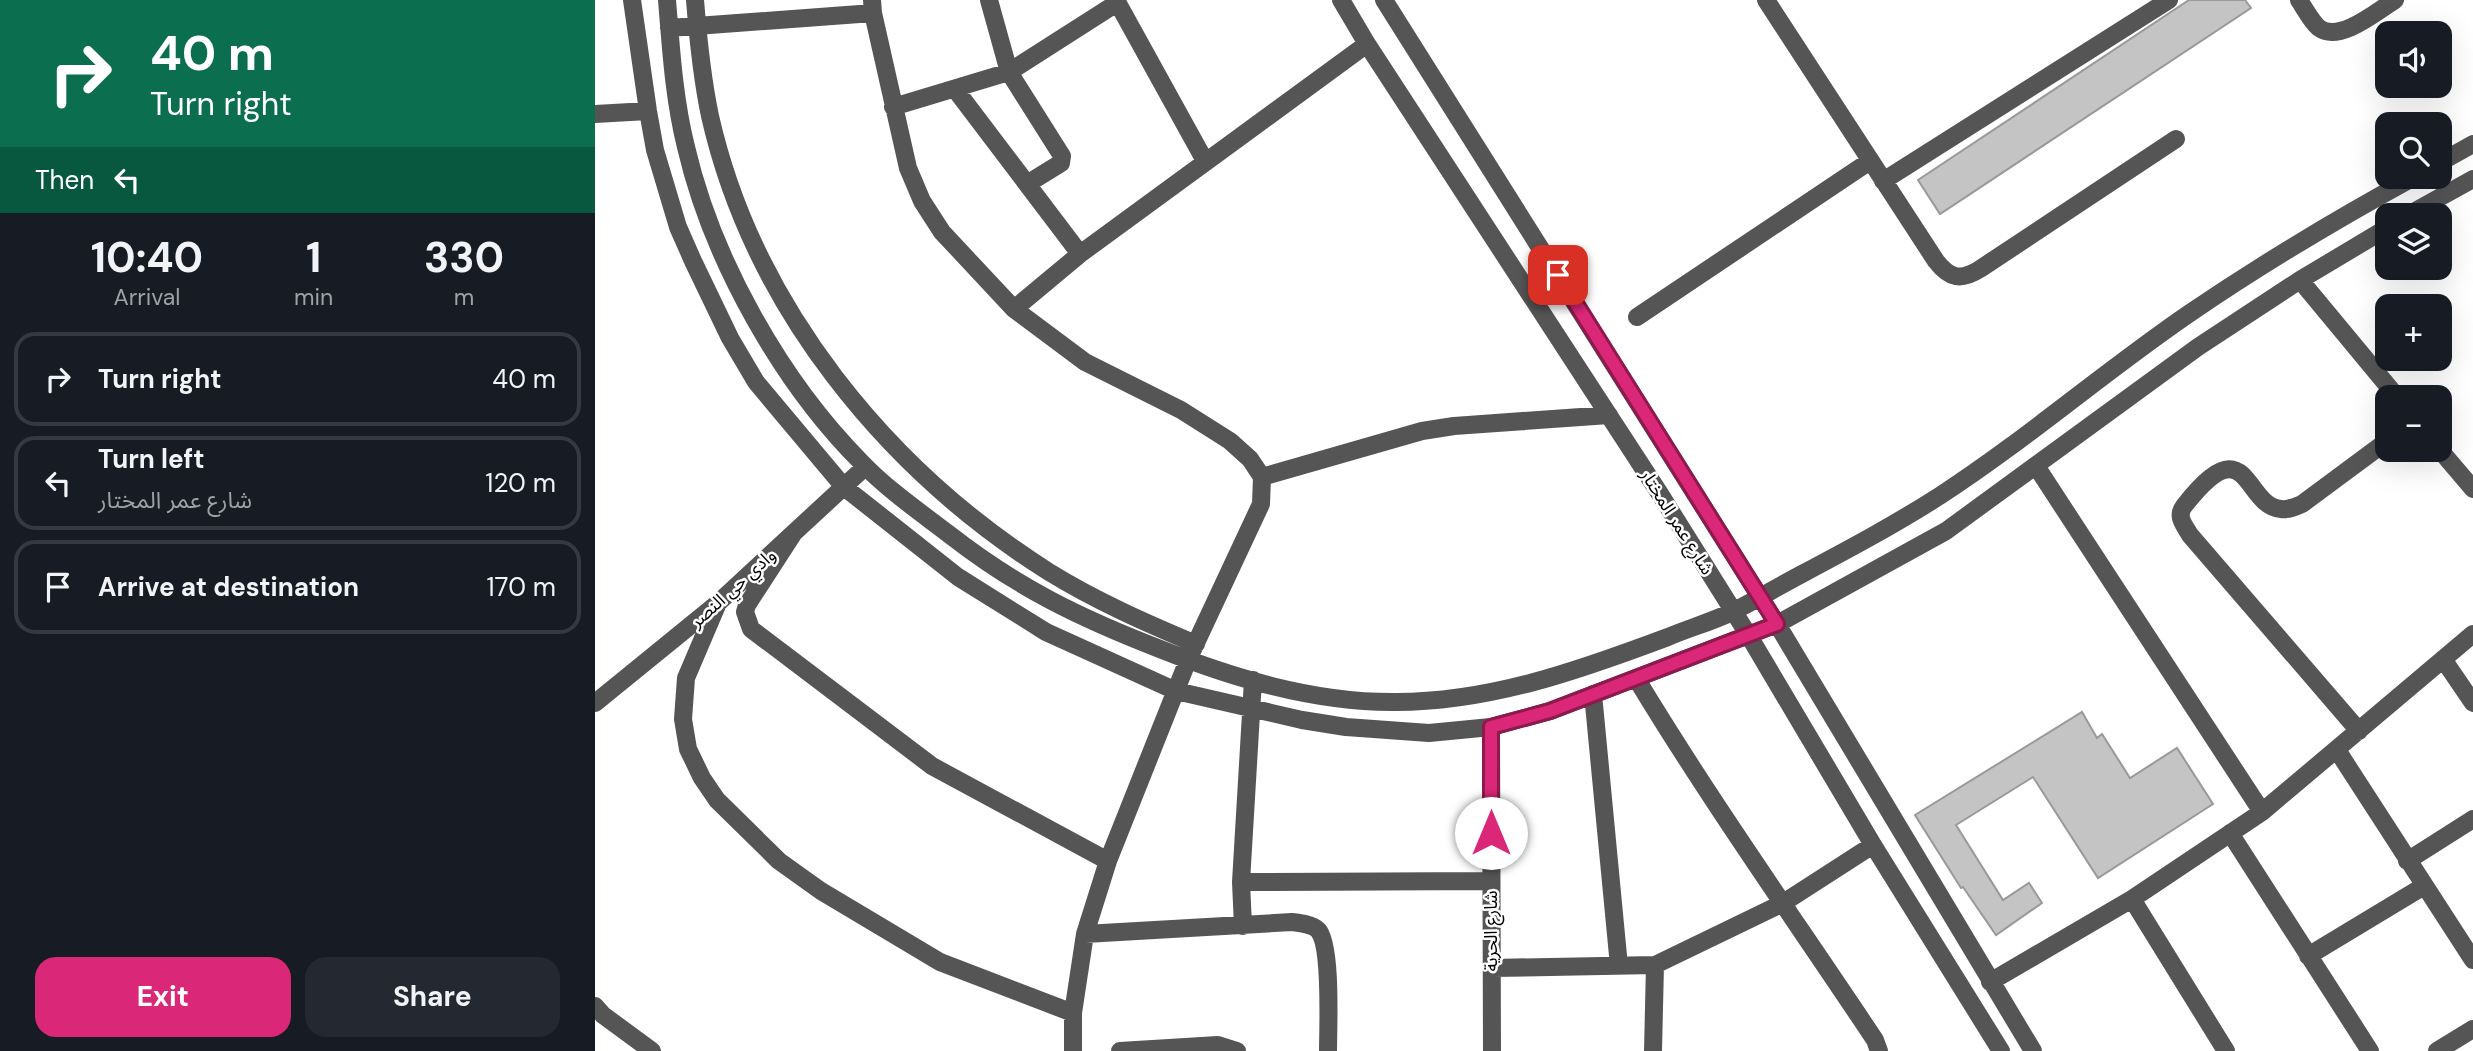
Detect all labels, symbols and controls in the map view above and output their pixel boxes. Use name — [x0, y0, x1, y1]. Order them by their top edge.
text: 40 m — [150, 21, 274, 85]
map controls — [2375, 21, 2452, 462]
button: sound — [2375, 21, 2452, 98]
icon: right — [35, 28, 126, 119]
text: Turn right — [150, 83, 292, 125]
button: search — [2375, 112, 2452, 189]
icon: left — [108, 161, 146, 199]
text: Then — [35, 163, 94, 197]
button: layers — [2375, 203, 2452, 280]
text: 10:40 — [91, 230, 203, 285]
text: 1 — [306, 230, 321, 285]
text: 330 — [424, 230, 504, 285]
pin — [1528, 245, 1588, 305]
icon: arrive — [1539, 256, 1577, 294]
text: Arrival — [113, 282, 180, 312]
text: min — [294, 282, 333, 312]
text: m — [454, 282, 474, 312]
button: + — [2375, 294, 2452, 371]
icon: right — [39, 360, 77, 398]
text: Turn right — [98, 362, 222, 396]
text: 40 m — [492, 362, 556, 396]
button: − — [2375, 385, 2452, 462]
text: Turn left — [98, 442, 205, 476]
icon: left — [39, 464, 77, 502]
street label: شارع عمر المختار — [1633, 464, 1719, 581]
text: 120 m — [485, 466, 556, 500]
text: شارع عمر المختار — [98, 485, 252, 515]
street label: وادي حي النصر — [684, 543, 782, 634]
icon: arrive — [39, 568, 77, 606]
text: Arrive at destination — [98, 570, 359, 604]
text: 170 m — [487, 570, 556, 604]
position arrow — [1454, 796, 1528, 870]
street label: شارع الحرية — [1479, 890, 1505, 972]
button: Exit — [35, 957, 291, 1037]
button: Share — [305, 957, 560, 1037]

